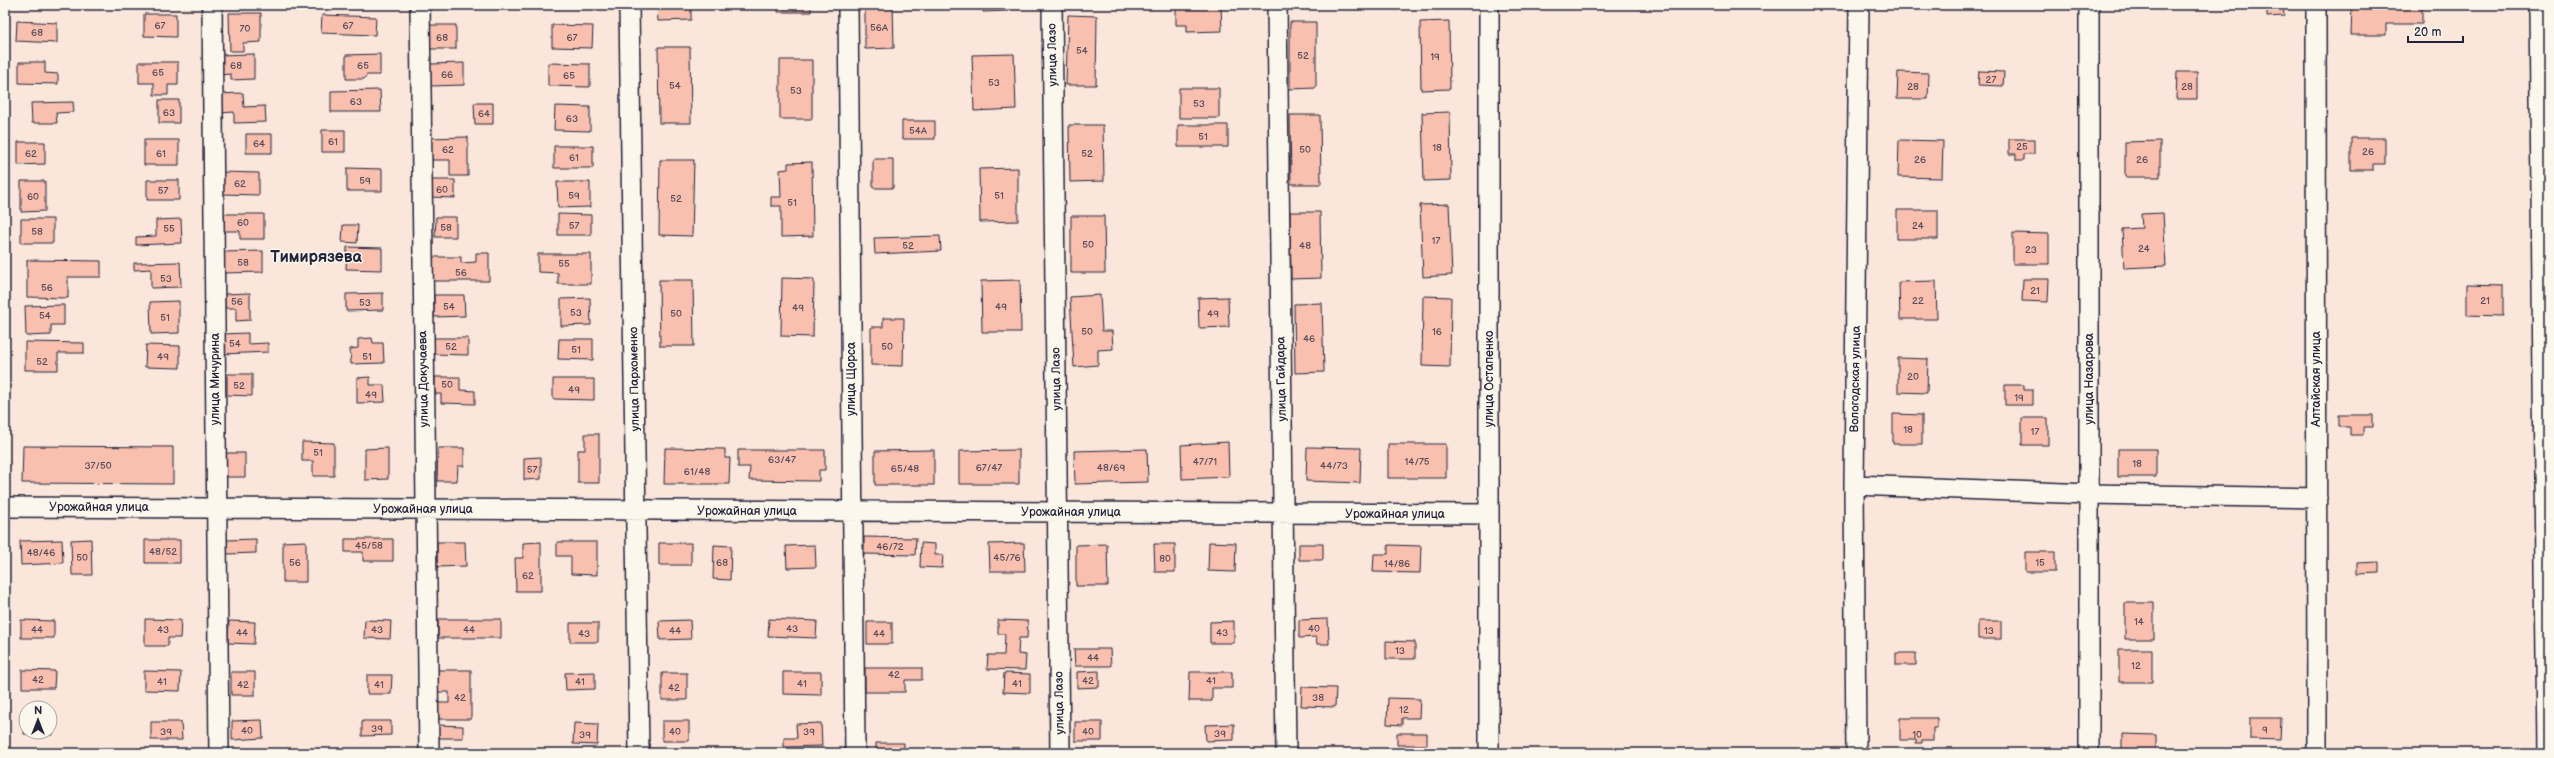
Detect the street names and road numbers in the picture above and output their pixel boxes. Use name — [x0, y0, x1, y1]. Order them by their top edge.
street label: улица Лазо — [1044, 23, 1061, 87]
street label: Вологодская улица — [1847, 326, 1864, 432]
street label: улица Пархоменко — [626, 327, 643, 431]
street label: улица Докучаева — [415, 331, 432, 427]
street label: улица Остапенко — [1482, 331, 1497, 427]
street label: Алтайская улица — [2309, 331, 2324, 428]
street label: улица Мичурина — [208, 333, 223, 425]
street label: улица Назарова — [2082, 333, 2097, 425]
street label: улица Гайдара — [1273, 336, 1290, 422]
street label: улица Щорса — [844, 342, 859, 416]
street label: улица Лазо — [1048, 347, 1065, 411]
street label: Урожайная улица — [49, 500, 149, 515]
street label: Урожайная улица — [373, 502, 473, 517]
street label: Урожайная улица — [697, 504, 797, 519]
street label: Урожайная улица — [1021, 505, 1121, 520]
street label: Урожайная улица — [1345, 507, 1445, 522]
street label: улица Лазо — [1051, 671, 1068, 735]

